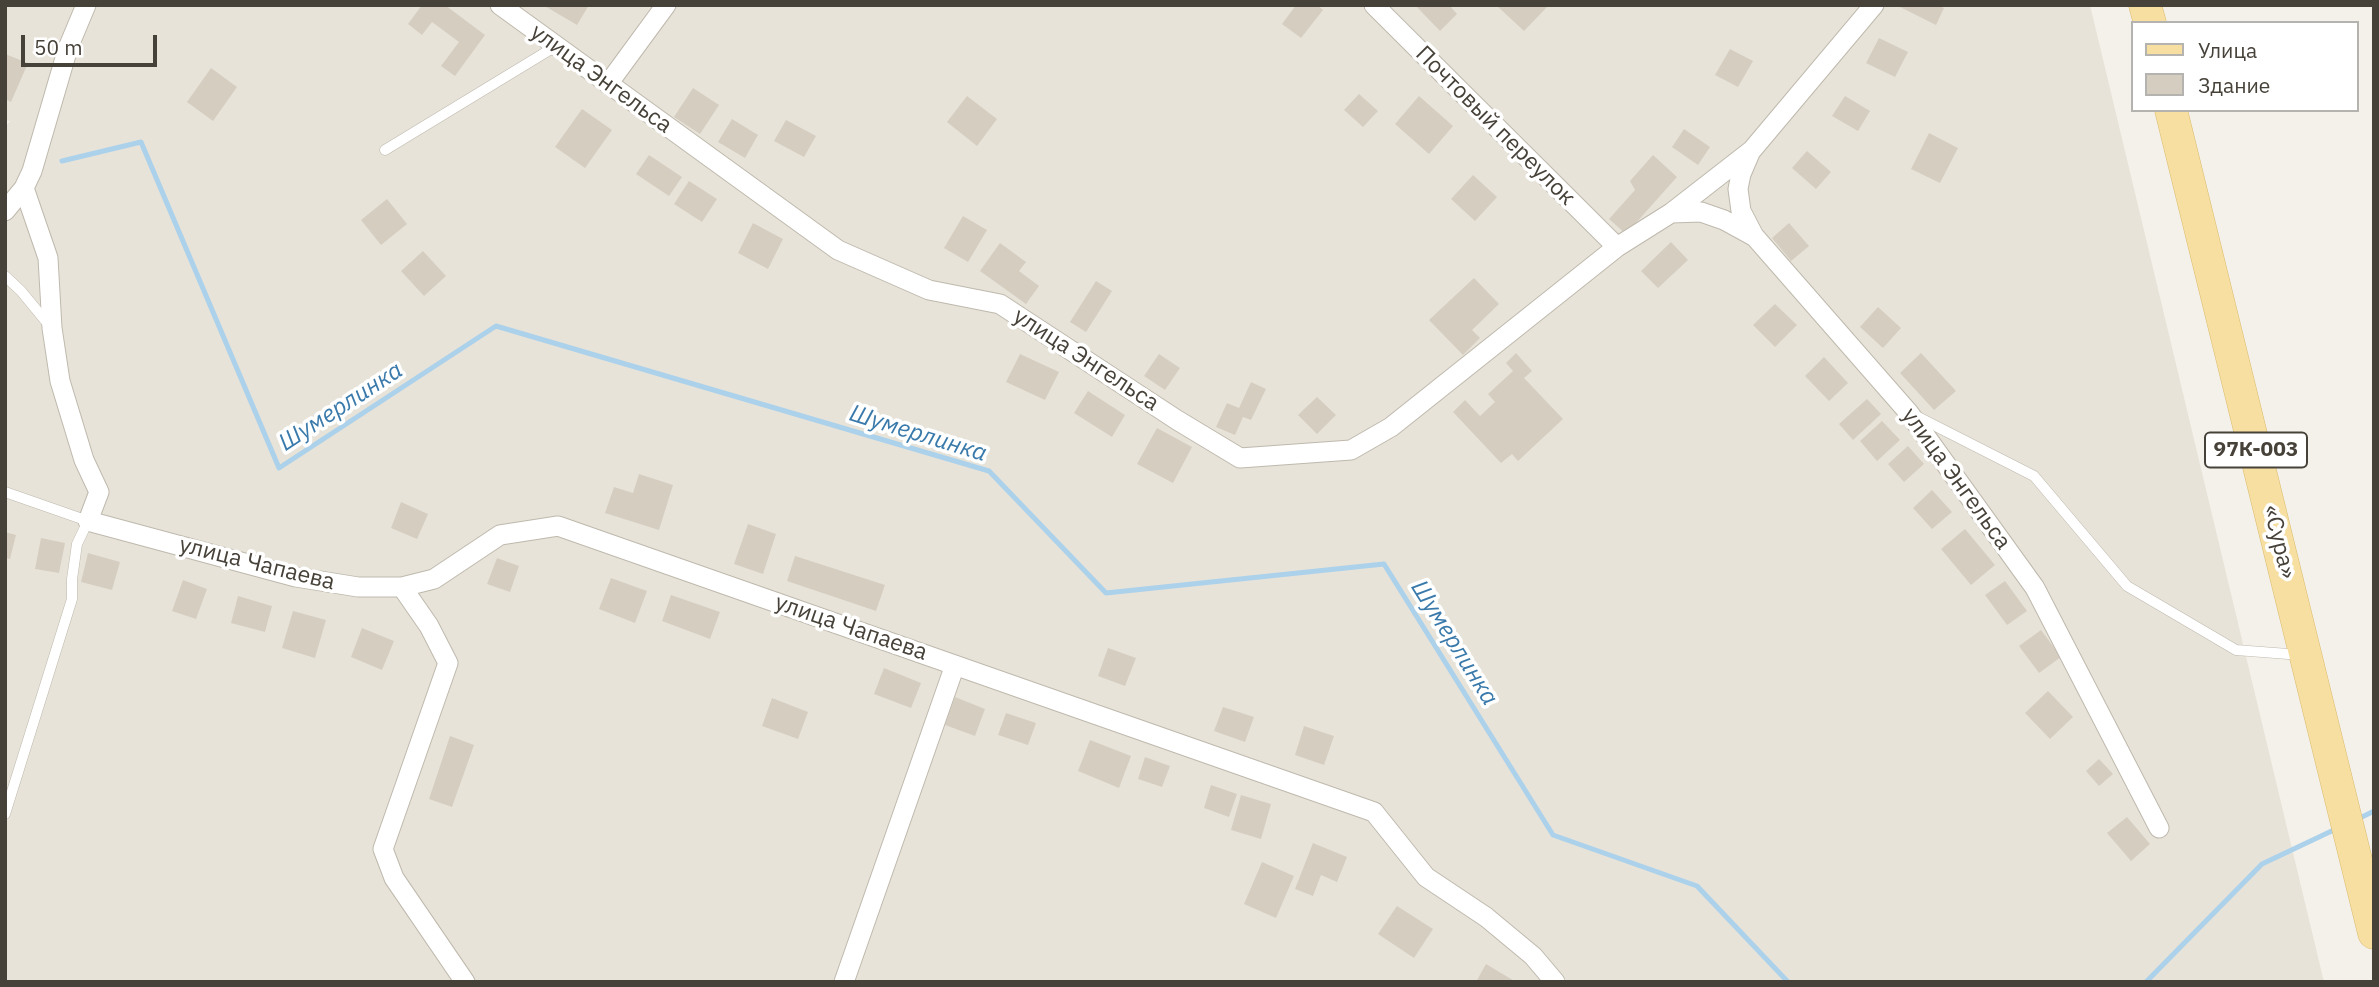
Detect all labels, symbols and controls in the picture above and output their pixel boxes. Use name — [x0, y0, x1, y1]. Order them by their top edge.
street label: улица Энгельса — [525, 18, 677, 140]
scale bar — [24, 21, 161, 65]
legend — [2130, 21, 2358, 112]
text: 50 m — [34, 33, 83, 61]
text: Улица — [2198, 36, 2257, 64]
street label: Почтовый переулок — [1409, 40, 1581, 212]
text: Здание — [2198, 71, 2270, 99]
street label: улица Энгельса — [1008, 303, 1164, 417]
water label: Шумерлинка — [274, 356, 408, 458]
water label: Шумерлинка — [846, 399, 990, 469]
street label: улица Энгельса — [1895, 403, 2017, 555]
road number: 97К-003 — [2205, 433, 2307, 468]
street label: «Сура» — [2257, 502, 2301, 582]
street label: улица Чапаева — [176, 531, 338, 597]
water label: Шумерлинка — [1404, 575, 1504, 711]
street label: улица Чапаева — [771, 589, 931, 667]

